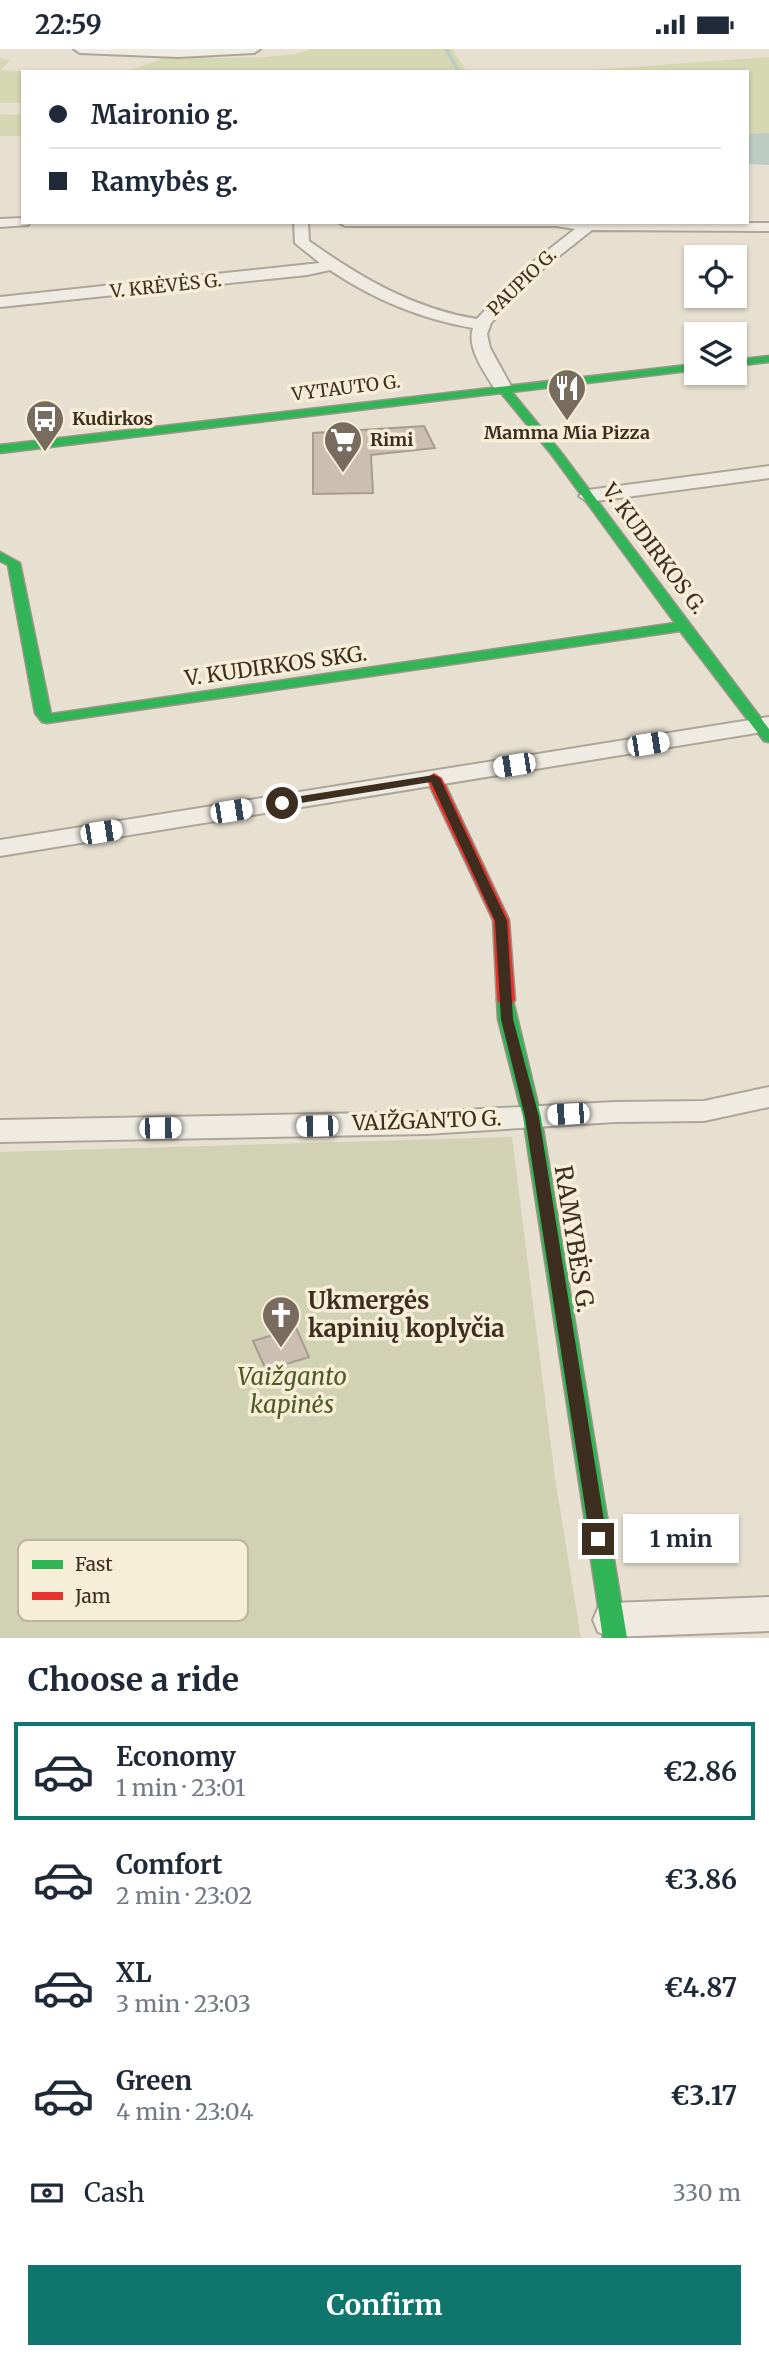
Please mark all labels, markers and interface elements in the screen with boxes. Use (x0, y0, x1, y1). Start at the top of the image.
text: 22:59 (35, 8, 102, 41)
text: Maironio g. (91, 98, 239, 131)
text: Ramybės g. (91, 165, 238, 198)
street label: PAUPIO G. (482, 243, 561, 320)
map controls (684, 245, 747, 385)
button: locate (684, 245, 747, 308)
street label: V. KRĖVĖS G. (108, 268, 223, 303)
button: layers (684, 322, 747, 385)
restaurant icon: Mamma Mia Pizza (546, 367, 588, 422)
street label: VYTAUTO G. (289, 369, 402, 406)
bus stop icon: Kudirkos (24, 398, 66, 453)
place label: Kudirkos (72, 407, 153, 430)
supermarket icon: Rimi (322, 419, 364, 474)
place label: Mamma Mia Pizza (484, 421, 650, 444)
place label: Rimi (370, 428, 413, 451)
street label: V. KUDIRKOS G. (596, 477, 712, 619)
street label: V. KUDIRKOS SKG. (182, 639, 369, 692)
car (626, 730, 671, 758)
car (492, 751, 537, 779)
route start (266, 787, 298, 819)
car (209, 797, 254, 825)
car (79, 818, 124, 846)
car (547, 1102, 590, 1126)
street label: VAIŽGANTO G. (351, 1104, 502, 1137)
car (296, 1115, 339, 1137)
car (139, 1117, 182, 1139)
street label: RAMYBĖS G. (548, 1163, 601, 1315)
place label: Ukmergės kapinių koplyčia (308, 1285, 505, 1344)
church icon: Ukmergės kapinių koplyčia (260, 1294, 302, 1349)
park label: Vaižganto kapinės (237, 1361, 347, 1420)
callout: 1 min (622, 1515, 738, 1563)
route end (582, 1523, 614, 1555)
text: 1 min (650, 1524, 712, 1553)
legend (18, 1540, 248, 1621)
text: Fast (75, 1552, 113, 1576)
text: Jam (74, 1584, 111, 1608)
text: Choose a ride (28, 1660, 239, 1700)
icon: car (32, 1740, 95, 1803)
text: Economy (116, 1740, 236, 1773)
text: €2.86 (663, 1755, 737, 1788)
text: 1 min · 23:01 (116, 1773, 245, 1802)
icon: car (32, 1848, 95, 1911)
text: Comfort (116, 1848, 222, 1881)
text: €3.86 (664, 1863, 737, 1896)
text: 2 min · 23:02 (116, 1881, 252, 1910)
icon: car (32, 1956, 95, 2019)
text: XL (116, 1956, 152, 1989)
text: €4.87 (664, 1971, 737, 2004)
text: 3 min · 23:03 (116, 1989, 251, 2018)
icon: car (32, 2064, 95, 2127)
text: Green (116, 2064, 192, 2097)
text: €3.17 (670, 2079, 737, 2112)
text: 4 min · 23:04 (116, 2097, 254, 2126)
icon: cash (28, 2174, 66, 2212)
text: Cash (84, 2176, 145, 2209)
text: 330 m (673, 2178, 741, 2207)
button: Confirm (28, 2265, 741, 2345)

